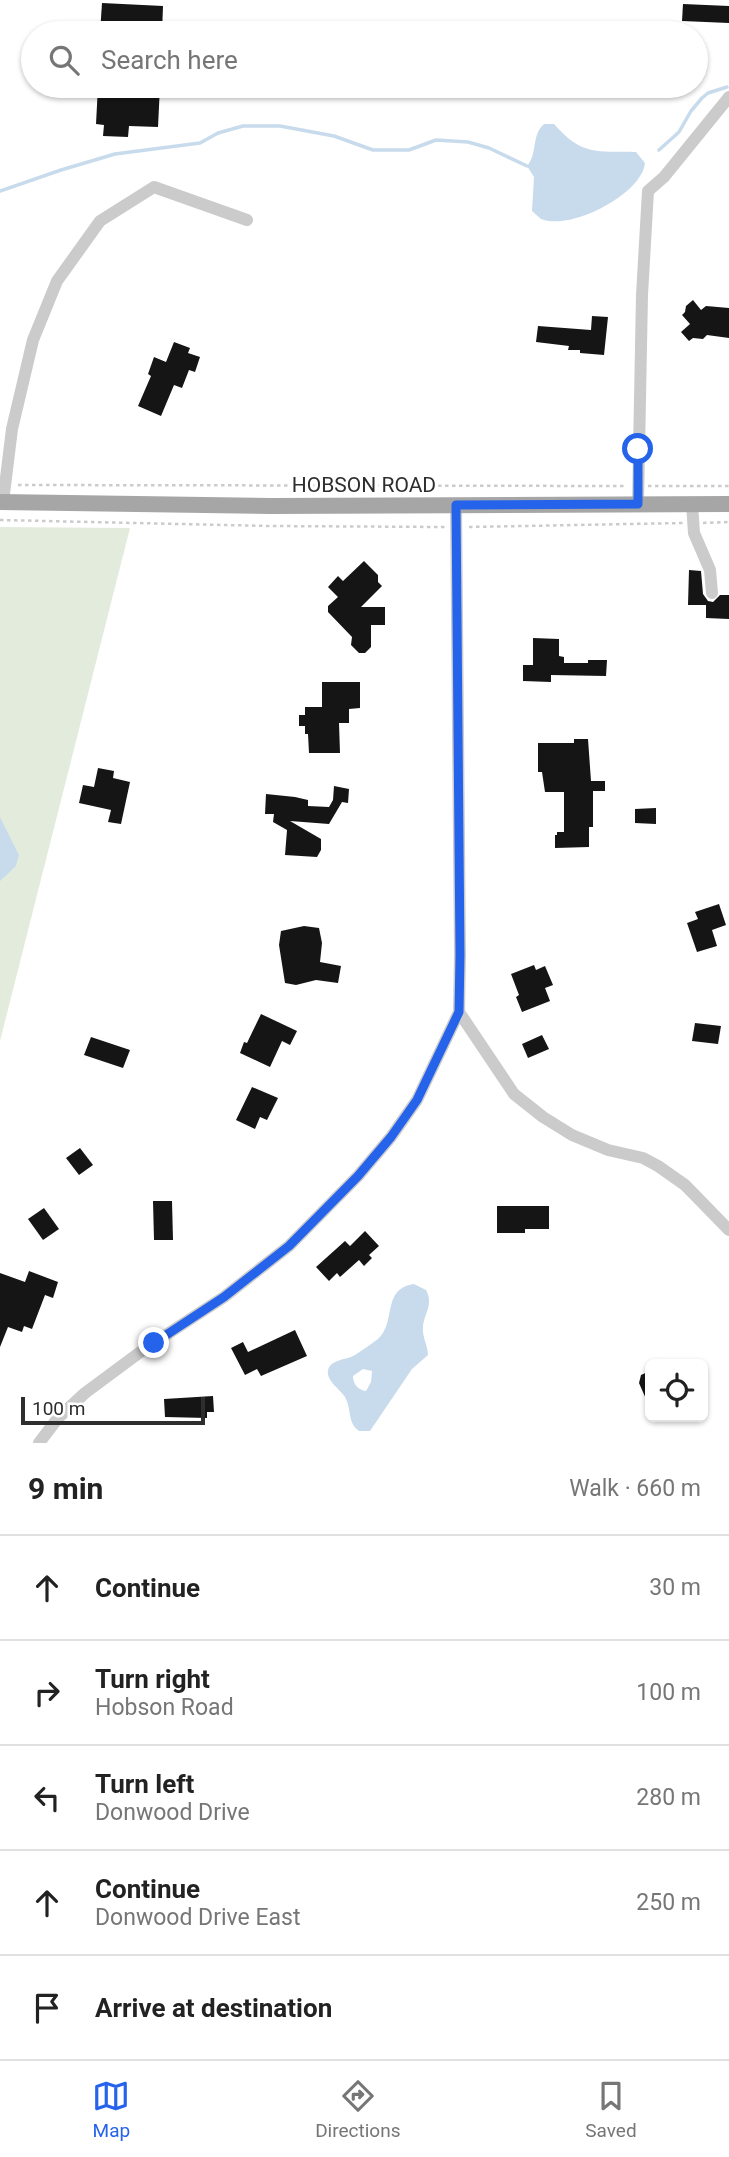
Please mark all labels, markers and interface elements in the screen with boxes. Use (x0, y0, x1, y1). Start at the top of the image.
search box (21, 21, 708, 98)
icon: search (45, 41, 83, 79)
text: Search here (101, 45, 238, 75)
route start (622, 433, 653, 464)
street label: HOBSON ROAD (292, 473, 436, 497)
route end (138, 1327, 169, 1358)
map controls (645, 1359, 708, 1422)
button: locate (645, 1359, 708, 1422)
scale bar (21, 1394, 205, 1426)
text: 100 m (32, 1397, 85, 1420)
text: 9 min (28, 1471, 103, 1506)
text: Walk · 660 m (569, 1475, 701, 1502)
icon: ahead (28, 1569, 66, 1607)
text: Continue (95, 1573, 200, 1603)
text: 30 m (649, 1574, 701, 1601)
text: Turn right (95, 1664, 210, 1694)
icon: right (28, 1674, 66, 1712)
text: 100 m (636, 1679, 701, 1706)
text: Hobson Road (95, 1694, 234, 1721)
text: Turn left (95, 1769, 194, 1799)
icon: left (28, 1779, 66, 1817)
text: 280 m (636, 1784, 701, 1811)
text: Donwood Drive (95, 1799, 250, 1826)
text: Continue (95, 1874, 200, 1904)
icon: ahead (28, 1884, 66, 1922)
text: 250 m (636, 1889, 701, 1916)
text: Donwood Drive East (95, 1904, 300, 1931)
icon: arrive (28, 1989, 66, 2027)
text: Arrive at destination (95, 1993, 332, 2023)
tab: Map (92, 2077, 130, 2142)
tab: Directions (315, 2077, 400, 2142)
tab: Saved (585, 2077, 637, 2142)

